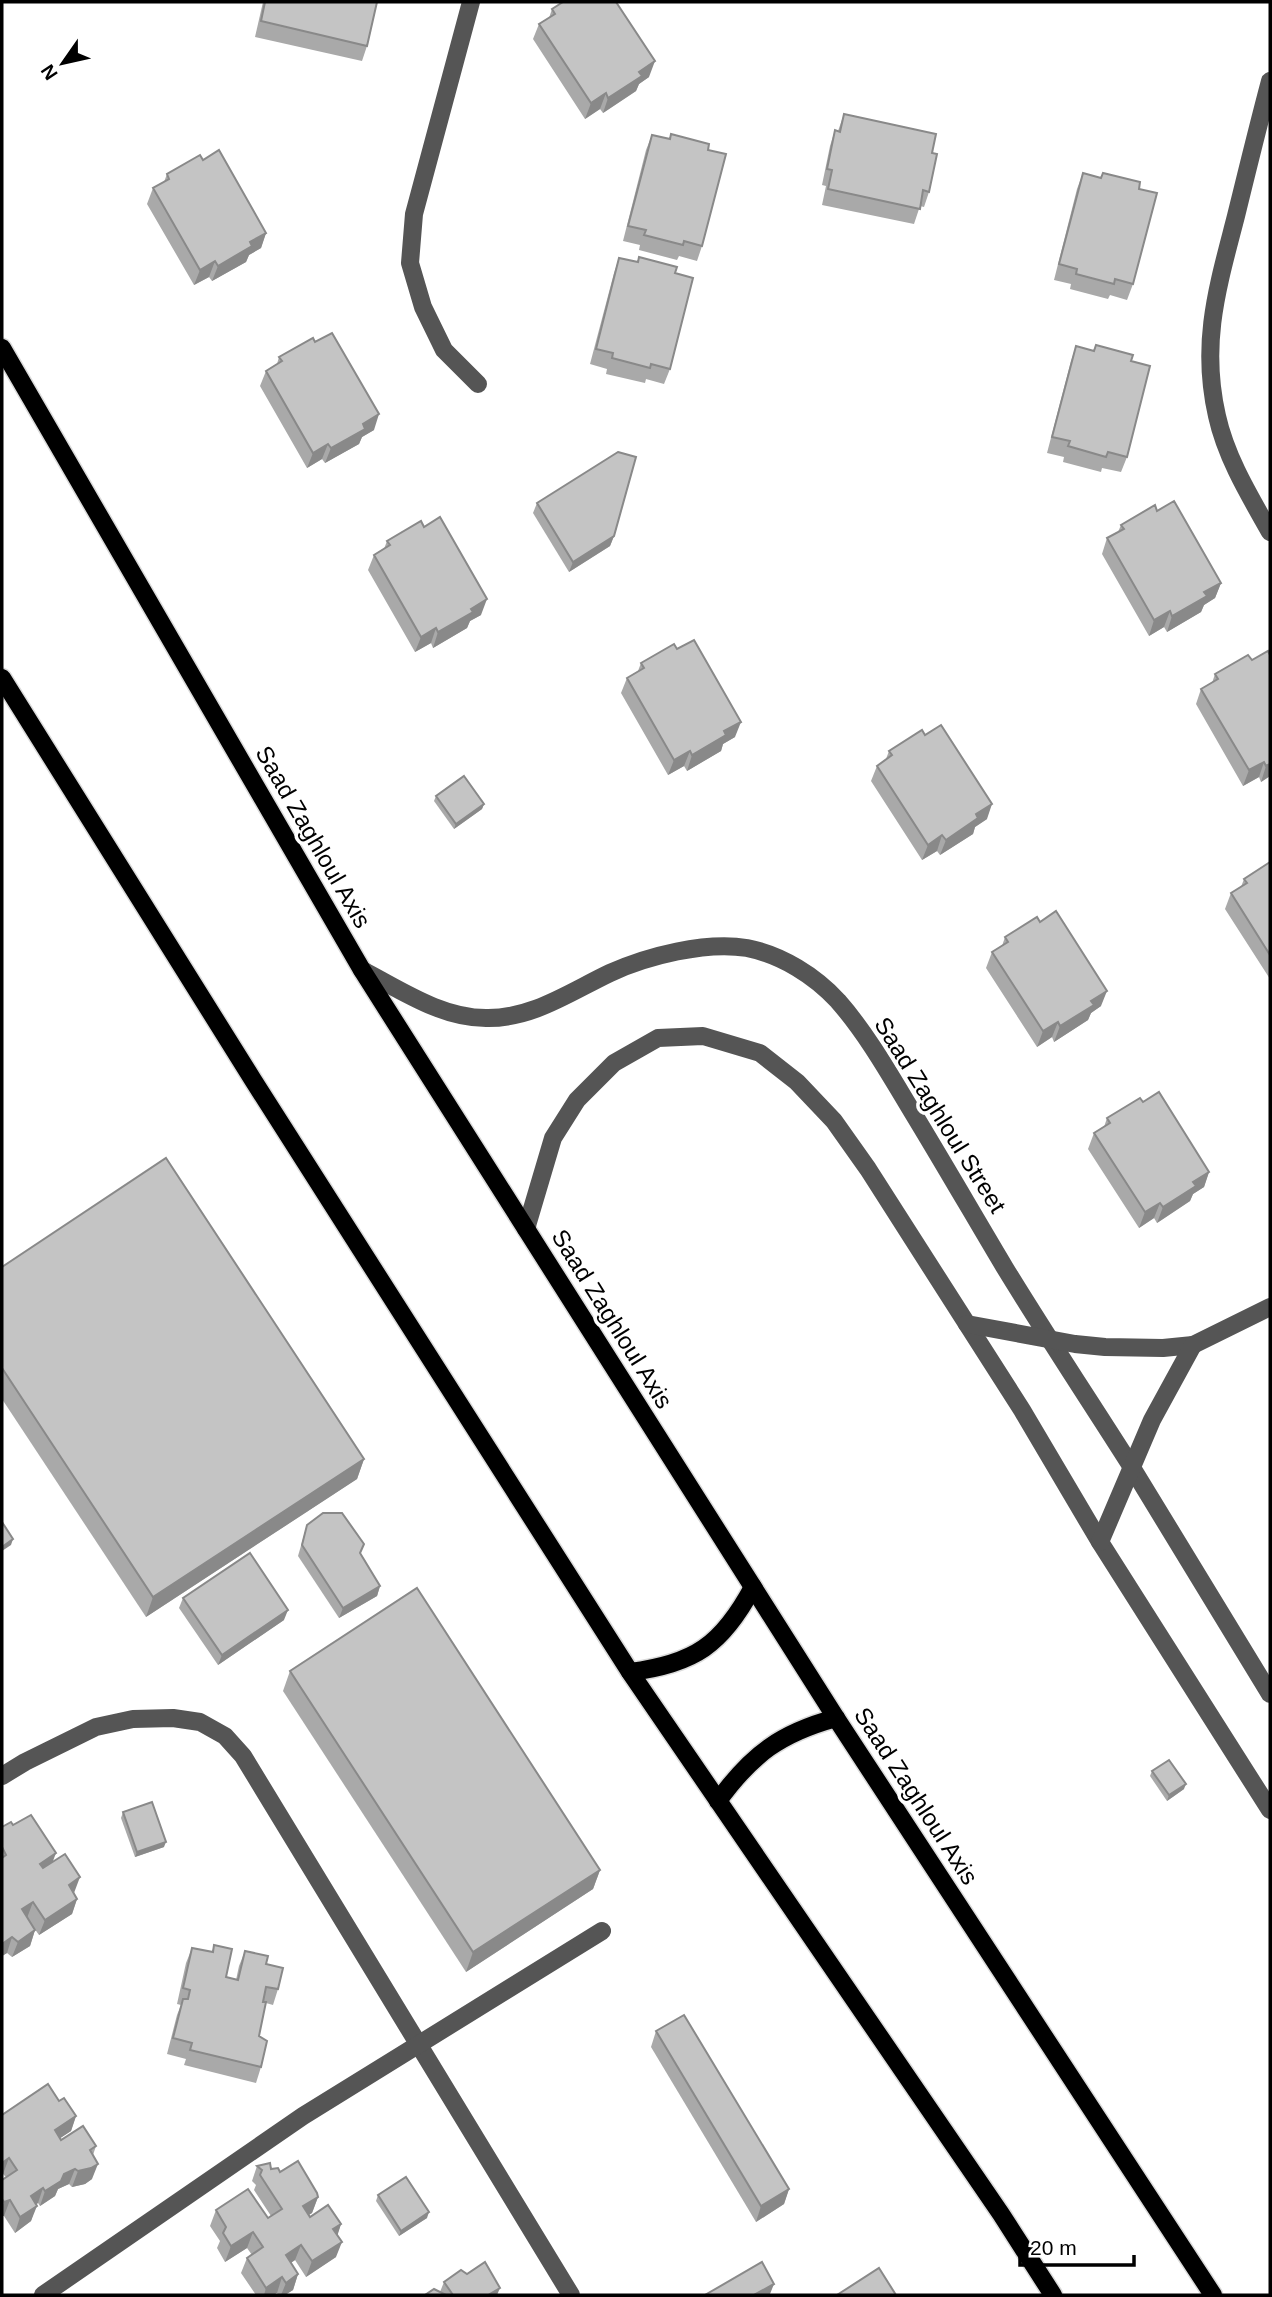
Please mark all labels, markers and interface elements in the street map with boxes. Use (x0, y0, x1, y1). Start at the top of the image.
north arrow (28, 28, 98, 98)
text: N (37, 61, 62, 84)
street label: Saad Zaghloul Axis (250, 741, 376, 932)
street label: Saad Zaghloul Street (869, 1012, 1012, 1218)
street label: Saad Zaghloul Axis (547, 1224, 678, 1413)
street label: Saad Zaghloul Axis (849, 1702, 984, 1889)
scale bar (1020, 2224, 1134, 2268)
text: 20 m (1030, 2236, 1077, 2259)

